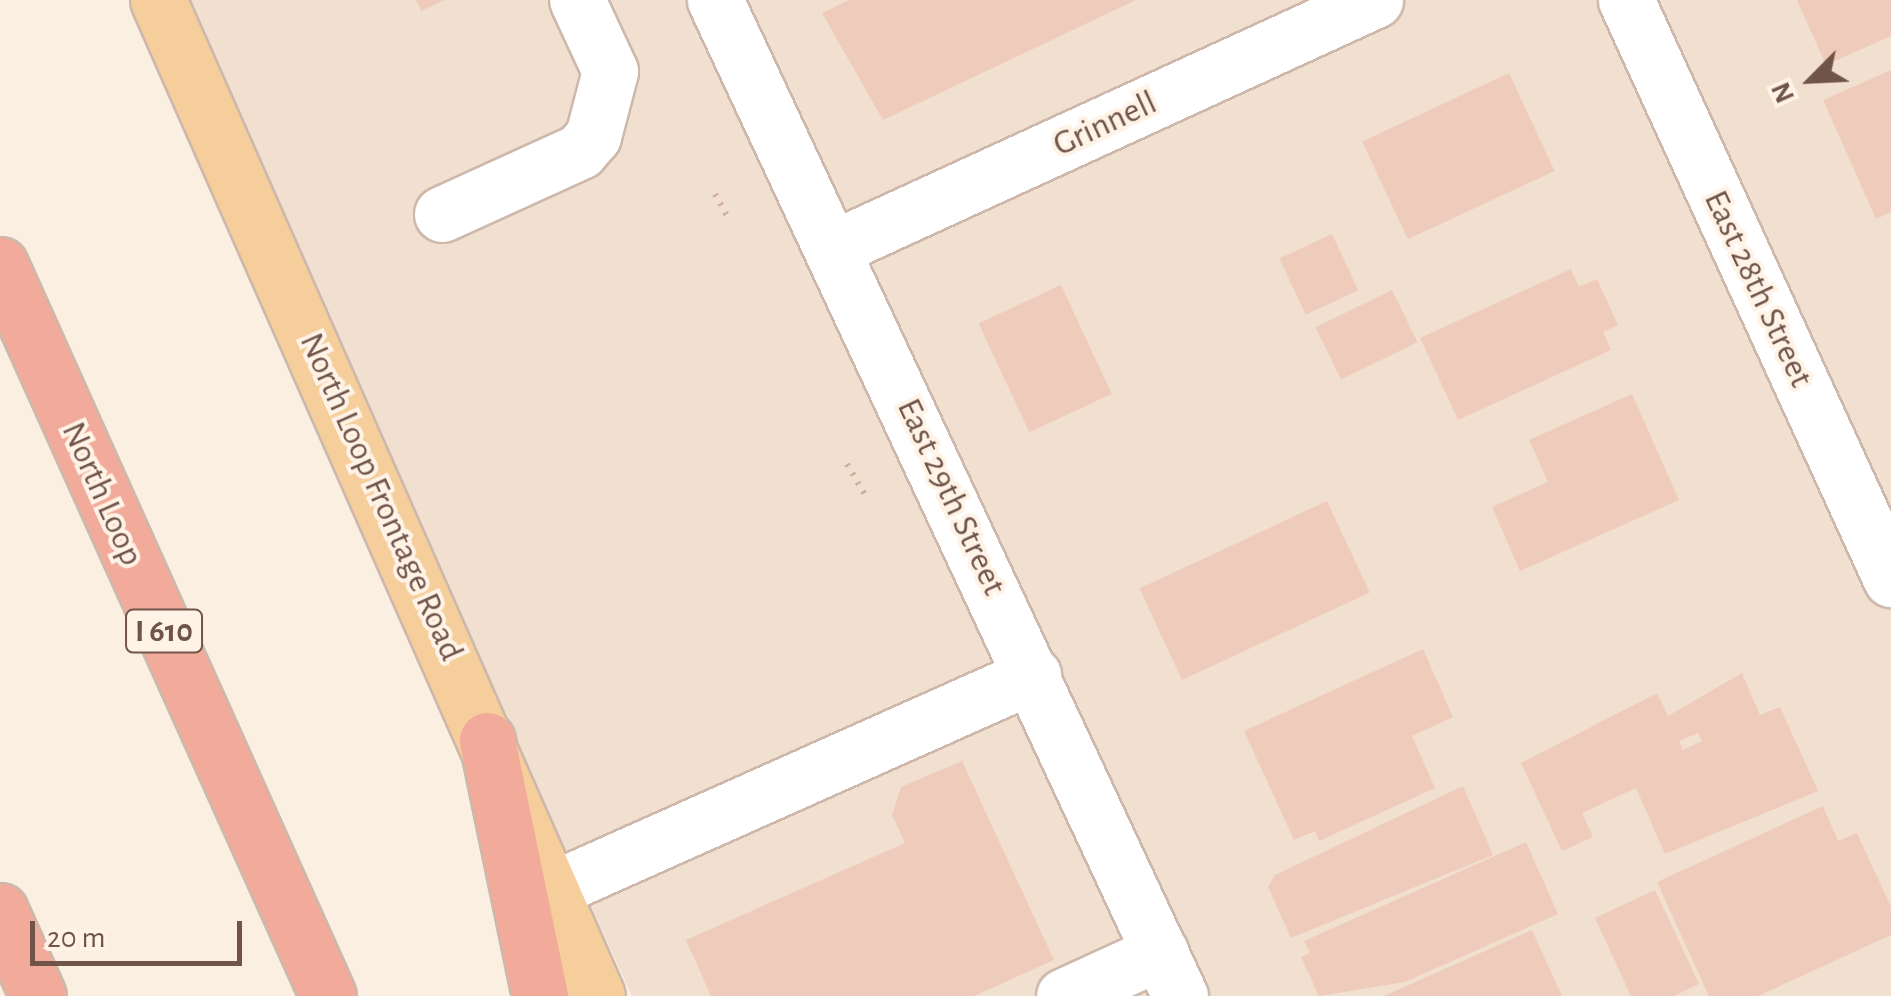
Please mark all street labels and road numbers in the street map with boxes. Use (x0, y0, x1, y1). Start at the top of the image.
street label: Grinnell (1047, 82, 1163, 166)
street label: East 28th Street (1694, 184, 1822, 394)
street label: North Loop Frontage Road (290, 327, 472, 667)
street label: East 29th Street (887, 392, 1015, 602)
street label: North Loop (52, 416, 152, 572)
road number: I 610 (124, 604, 204, 658)

